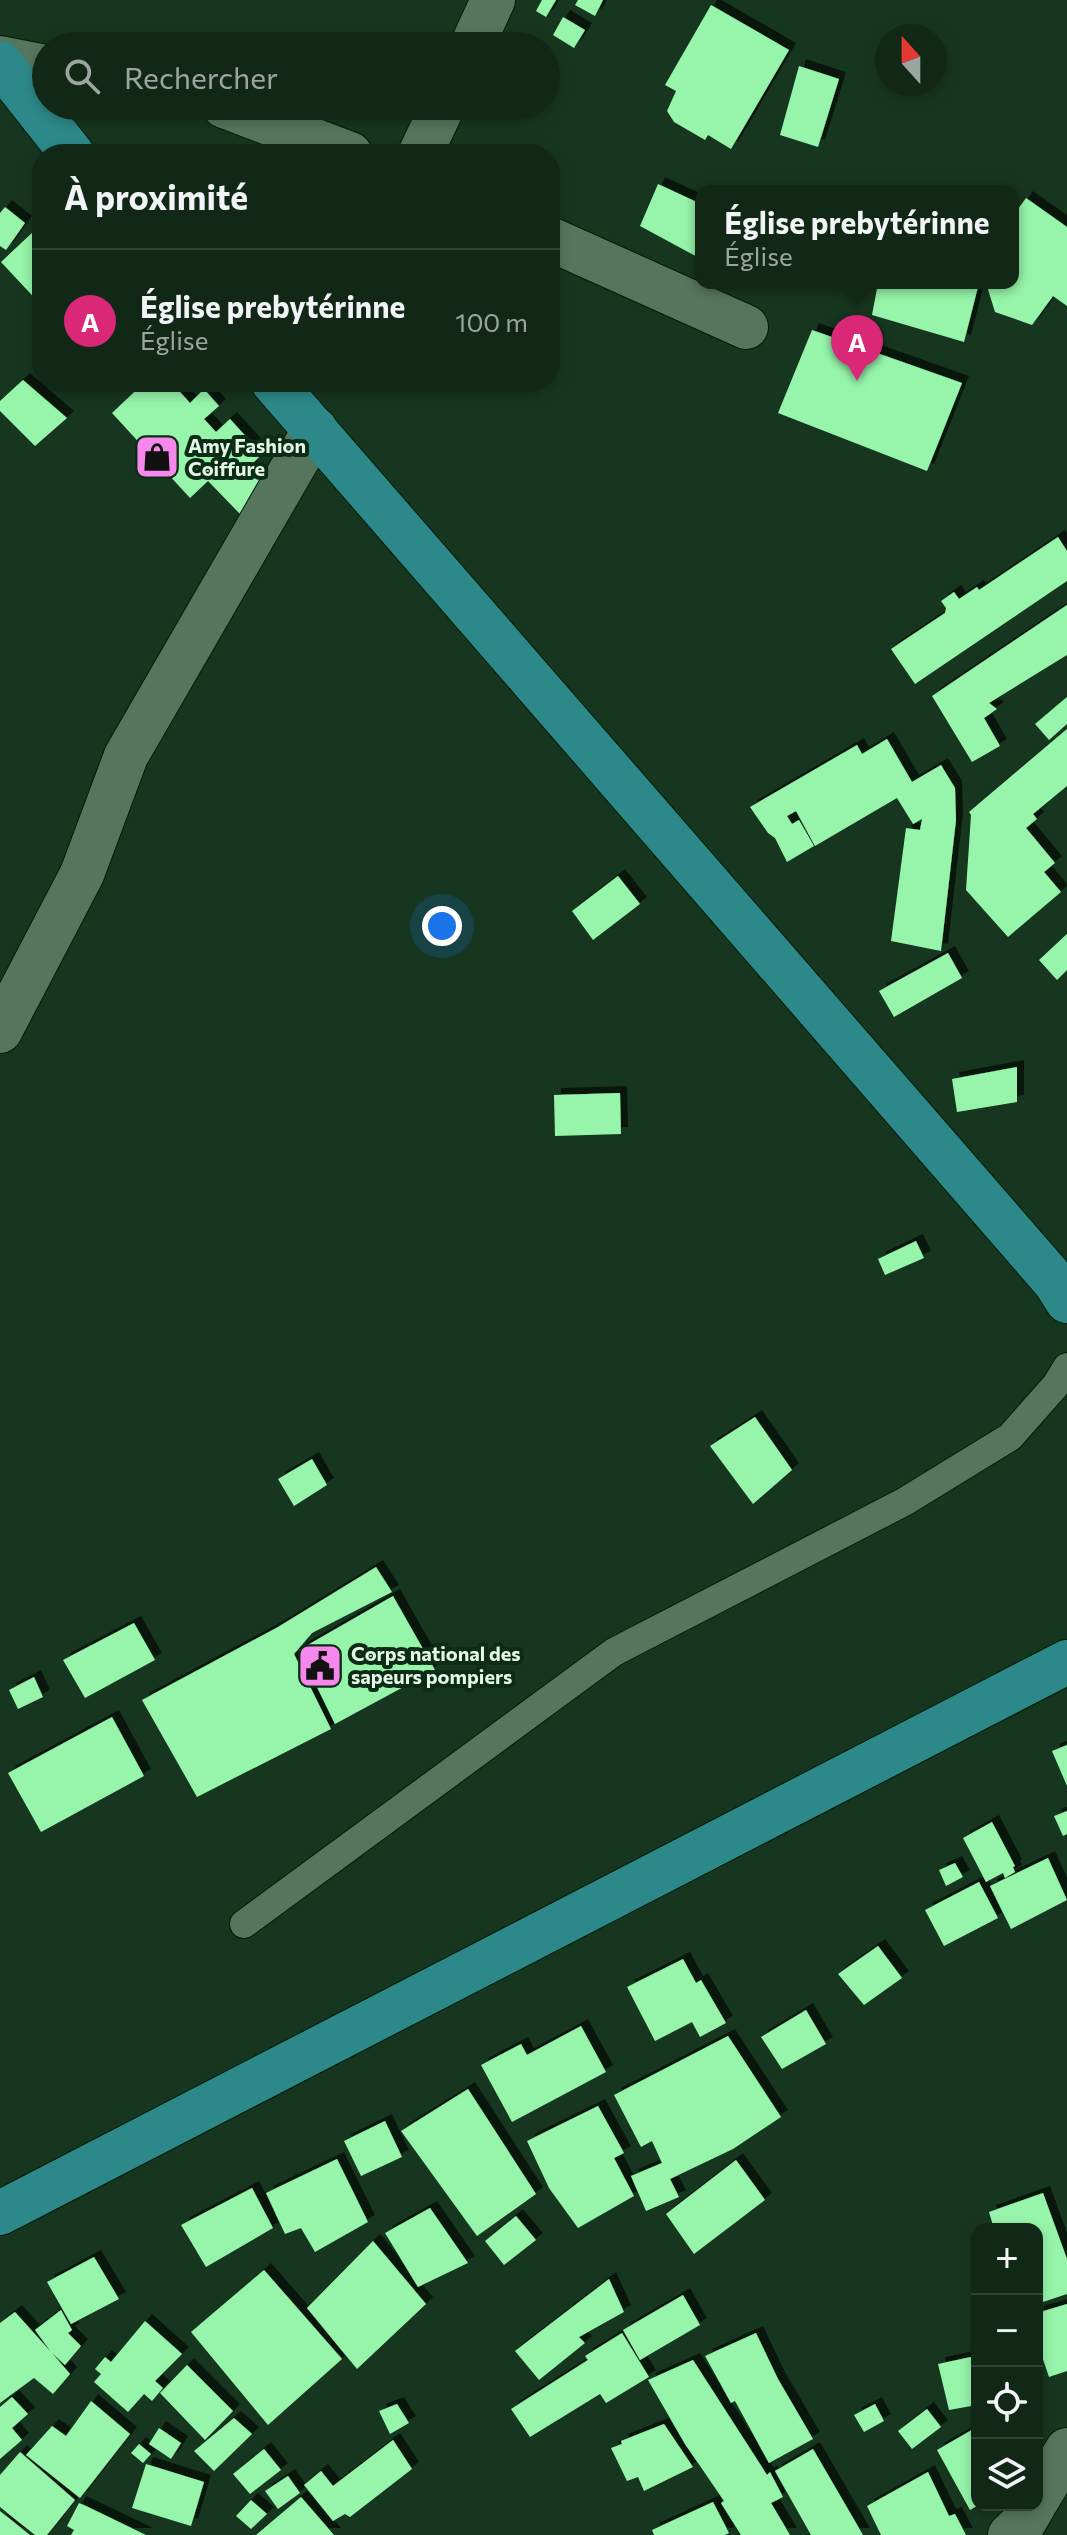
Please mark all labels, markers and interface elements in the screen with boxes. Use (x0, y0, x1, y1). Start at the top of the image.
north arrow (875, 24, 947, 96)
search box (32, 32, 560, 120)
icon: search (60, 54, 104, 98)
text: Rechercher (124, 58, 278, 95)
text: À proximité (64, 175, 248, 217)
popup (695, 185, 1019, 289)
text: Église prebytérinne (724, 203, 990, 240)
text: Église (724, 240, 793, 271)
text: Église prebytérinne (140, 287, 405, 324)
text: A (81, 306, 99, 337)
text: 100 m (455, 306, 528, 337)
pin: A (831, 315, 883, 381)
text: Église (140, 324, 208, 355)
shop icon: Amy Fashion Coiffure (133, 433, 181, 481)
place label: Amy Fashion Coiffure (188, 433, 306, 480)
your location (422, 906, 462, 946)
place label: Corps national des sapeurs pompiers (351, 1641, 521, 1688)
public building icon: Corps national des sapeurs pompiers (296, 1642, 344, 1690)
map controls (971, 2223, 1043, 2511)
button: + (971, 2223, 1043, 2295)
button: − (971, 2295, 1043, 2367)
button: locate (971, 2367, 1043, 2439)
button: layers (971, 2439, 1043, 2511)

